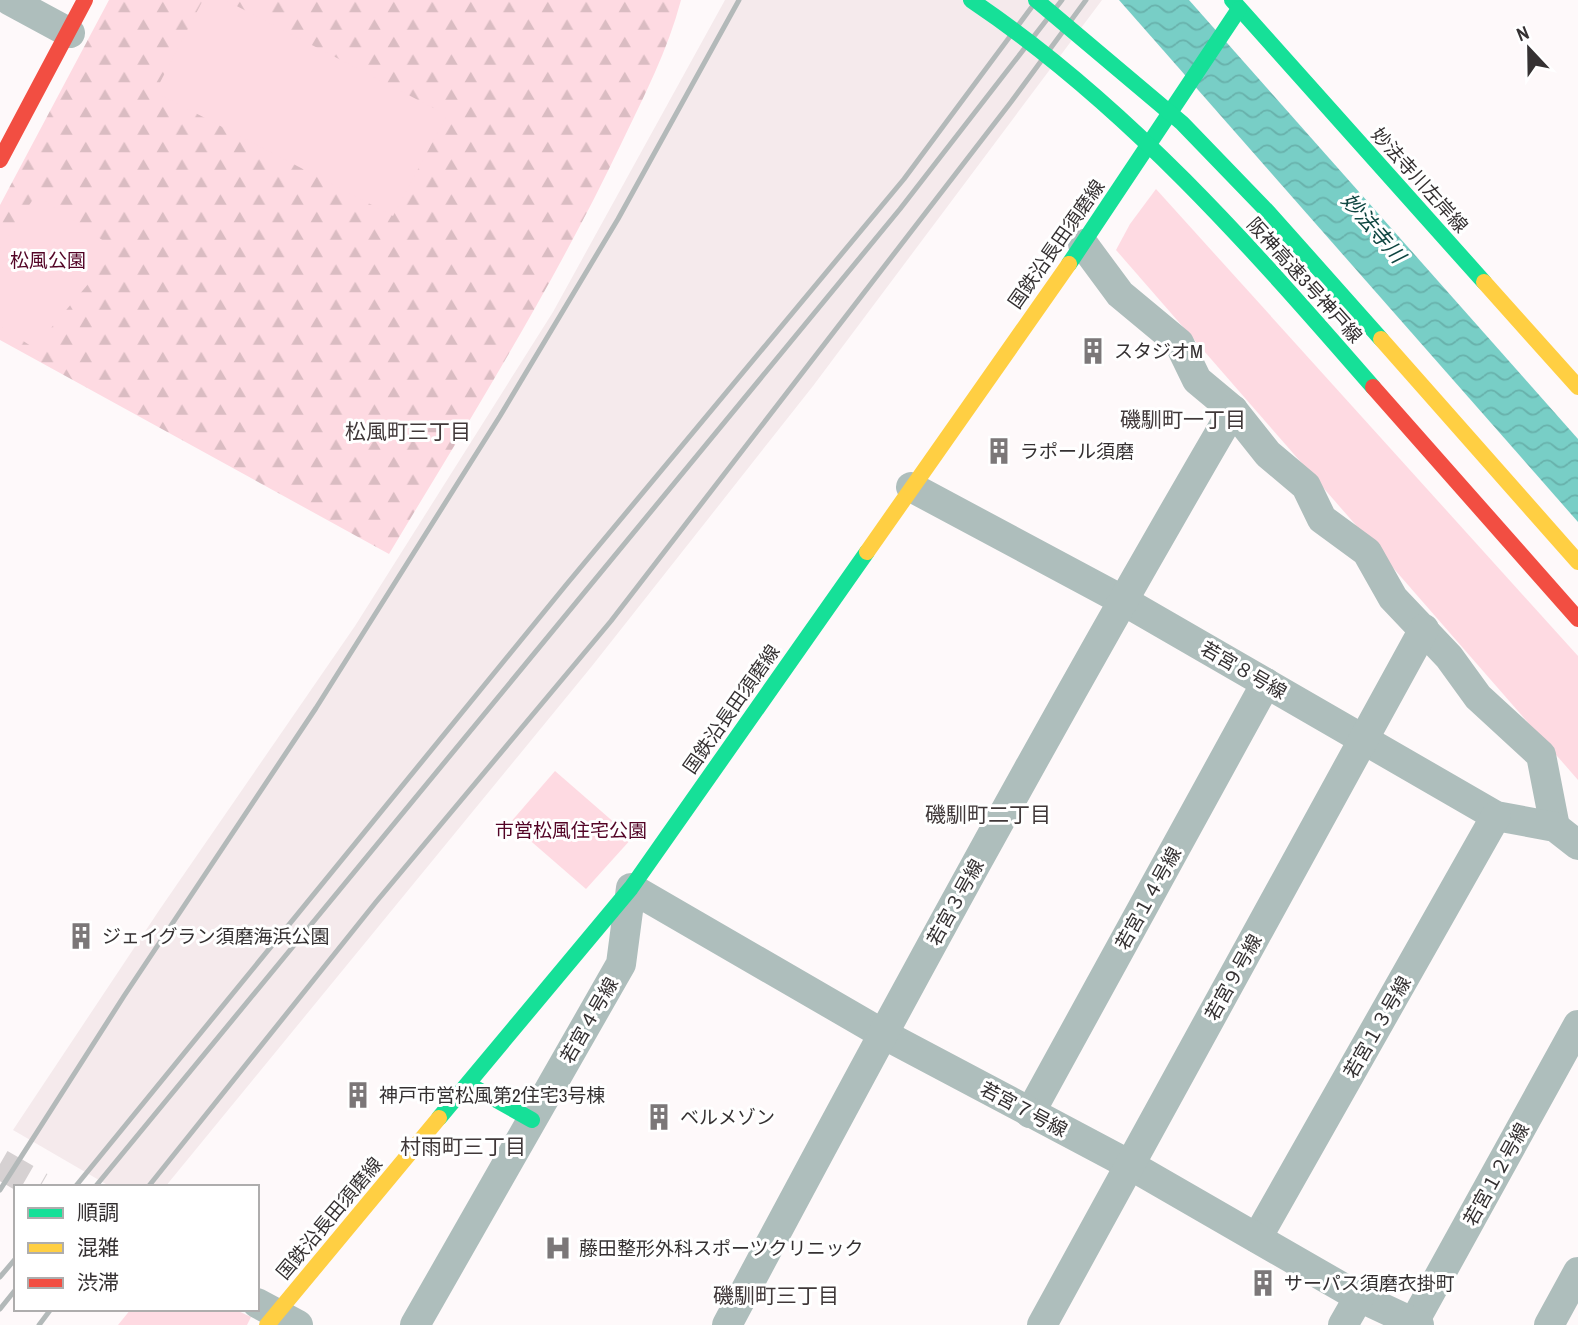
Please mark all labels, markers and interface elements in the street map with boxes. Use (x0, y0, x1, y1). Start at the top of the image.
north arrow (1494, 14, 1564, 84)
text: N (1513, 19, 1533, 47)
street label: 妙法寺川左岸線 (1367, 123, 1473, 237)
street label: 国鉄沿長田須磨線 (1002, 174, 1110, 314)
water label: 妙法寺川 (1336, 188, 1410, 268)
street label: 阪神高速3号神戸線 (1242, 212, 1368, 348)
park label: 松風公園 (10, 247, 86, 273)
building icon: スタジオM (1078, 336, 1108, 366)
place label: スタジオM (1114, 338, 1203, 364)
district label: 磯馴町一丁目 (1120, 405, 1246, 434)
district label: 松風町三丁目 (345, 417, 471, 446)
building icon: ラポール須磨 (984, 436, 1014, 466)
place label: ラポール須磨 (1020, 438, 1134, 464)
street label: 若宮８号線 (1196, 635, 1292, 705)
street label: 国鉄沿長田須磨線 (677, 639, 785, 779)
district label: 磯馴町二丁目 (925, 800, 1051, 829)
park label: 市営松風住宅公園 (495, 817, 647, 843)
street label: 若宮１４号線 (1109, 842, 1187, 954)
street label: 若宮３号線 (921, 854, 989, 950)
building icon: ジェイグラン須磨海浜公園 (66, 921, 96, 951)
place label: ジェイグラン須磨海浜公園 (102, 923, 330, 949)
street label: 若宮９号線 (1199, 929, 1267, 1025)
street label: 若宮１３号線 (1337, 971, 1417, 1083)
street label: 若宮４号線 (554, 972, 624, 1068)
street label: 若宮７号線 (976, 1075, 1072, 1143)
building icon: 神戸市営松風第2住宅3号棟 (343, 1080, 373, 1110)
place label: 神戸市営松風第2住宅3号棟 (379, 1082, 605, 1108)
building icon: ベルメゾン (644, 1102, 674, 1132)
place label: ベルメゾン (680, 1104, 775, 1130)
street label: 若宮１２号線 (1457, 1118, 1535, 1230)
district label: 村雨町三丁目 (400, 1132, 526, 1161)
street label: 国鉄沿長田須磨線 (270, 1151, 388, 1285)
legend (14, 1185, 259, 1311)
text: 順調 (77, 1198, 119, 1227)
text: 混雑 (77, 1233, 119, 1262)
hospital icon: 藤田整形外科スポーツクリニック (543, 1233, 573, 1263)
place label: 藤田整形外科スポーツクリニック (579, 1235, 864, 1261)
text: 渋滞 (77, 1268, 119, 1297)
building icon: サーパス須磨衣掛町 (1248, 1268, 1278, 1298)
place label: サーパス須磨衣掛町 (1284, 1270, 1455, 1296)
district label: 磯馴町三丁目 (713, 1281, 839, 1310)

